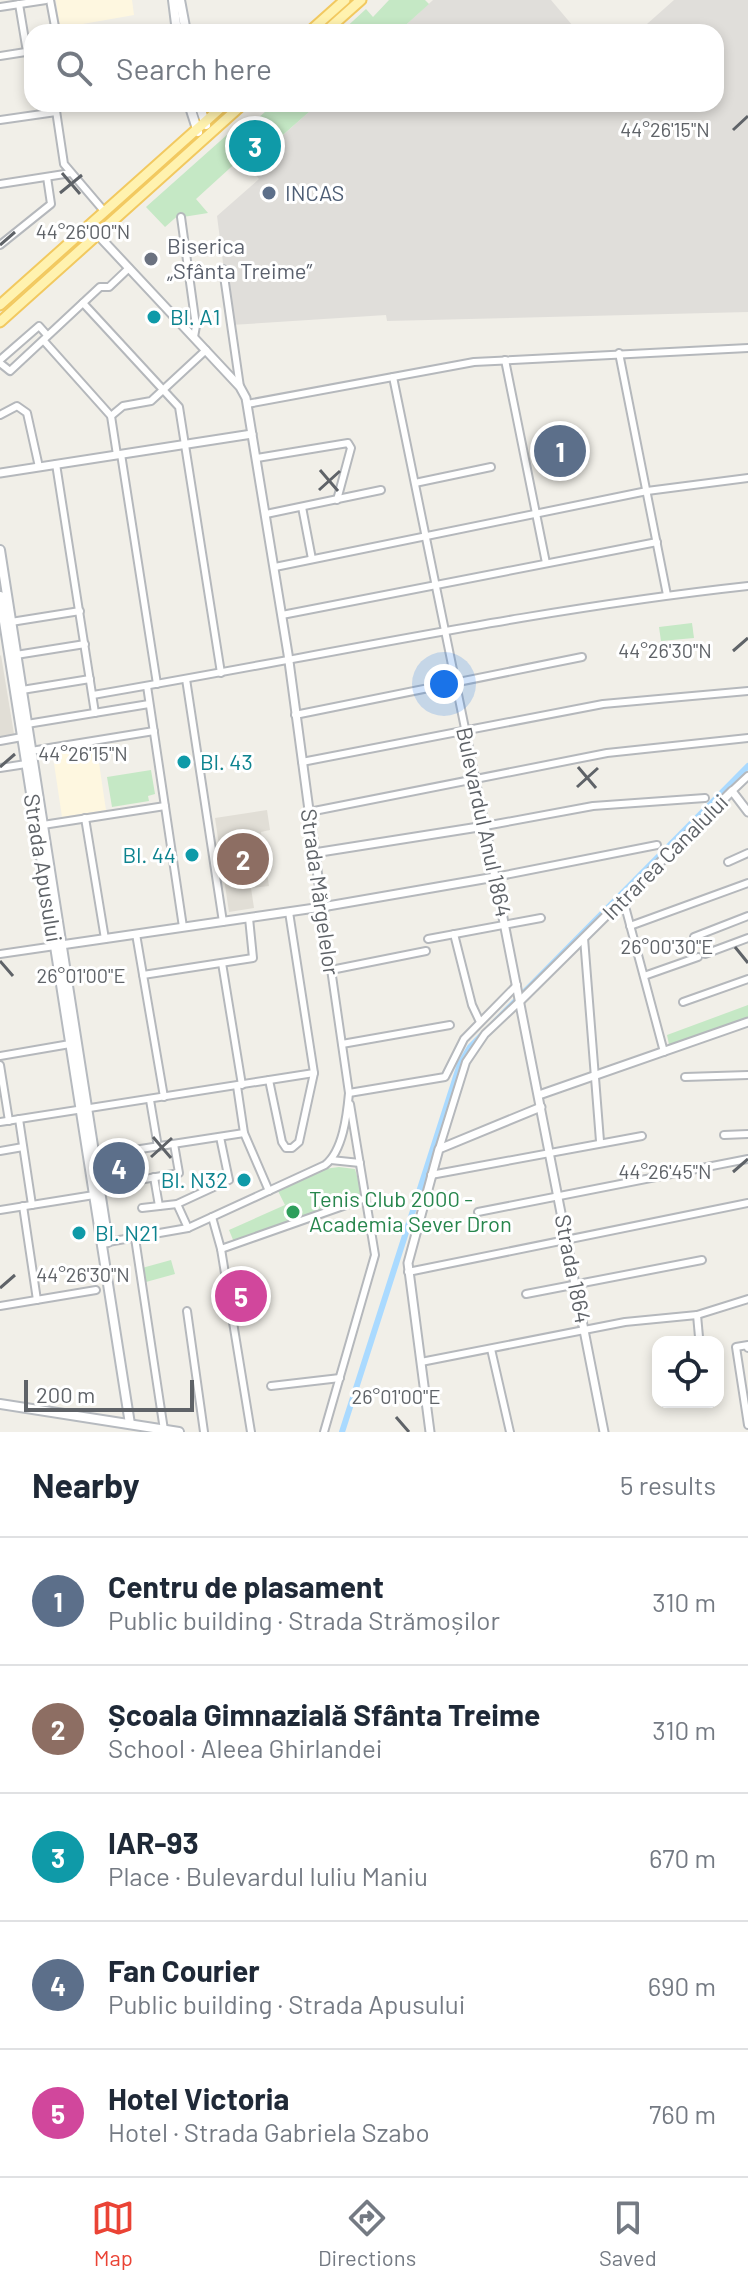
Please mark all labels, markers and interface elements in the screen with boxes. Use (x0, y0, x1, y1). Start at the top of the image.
search box (24, 24, 724, 112)
icon: search (52, 46, 96, 90)
text: Search here (116, 50, 272, 86)
pin: 3 (229, 116, 281, 176)
text: 44°26'15"N (620, 117, 710, 141)
place label: INCAS (285, 179, 344, 205)
marker: INCAS (260, 184, 278, 202)
text: 44°26'00"N (36, 219, 130, 243)
place label: Biserica „Sfânta Treime” (167, 232, 312, 283)
marker: Biserica „Sfânta Treime” (142, 250, 160, 268)
place label: Bl. A1 (170, 303, 220, 329)
marker: Bl. A1 (145, 308, 163, 326)
pin: 1 (534, 421, 586, 481)
text: 44°26'30"N (618, 638, 712, 662)
your location (424, 664, 464, 704)
street label: Bulevardul Anul 1864 (452, 724, 518, 919)
text: 44°26'15"N (38, 741, 128, 765)
place label: Bl. 43 (200, 748, 253, 774)
marker: Bl. 43 (175, 753, 193, 771)
street label: Intrarea Canalului (596, 788, 732, 924)
street label: Strada Apusului (19, 792, 69, 944)
street label: Strada Mărgelelor (296, 807, 346, 977)
pin: 2 (217, 829, 269, 889)
place label: Bl. 44 (122, 841, 176, 867)
marker: Bl. 44 (183, 846, 201, 864)
text: 26°00'30"E (621, 934, 713, 958)
text: 26°01'00"E (37, 963, 125, 987)
pin: 4 (93, 1138, 145, 1198)
text: 44°26'45"N (618, 1159, 712, 1183)
place label: Bl. N32 (161, 1166, 228, 1192)
marker: Bl. N32 (235, 1171, 253, 1189)
place label: Tenis Club 2000 - Academia Sever Dron (309, 1185, 512, 1236)
marker: Tenis Club 2000 - Academia Sever Dron (284, 1203, 302, 1221)
street label: Strada 1864 (551, 1212, 597, 1325)
place label: Bl. N21 (95, 1219, 158, 1245)
marker: Bl. N21 (70, 1224, 88, 1242)
text: 44°26'30"N (36, 1262, 130, 1286)
pin: 5 (215, 1266, 267, 1326)
map controls (652, 1336, 724, 1408)
button: locate (652, 1336, 724, 1408)
scale bar (24, 1376, 194, 1412)
text: 200 m (36, 1381, 95, 1407)
text: 26°01'00"E (352, 1384, 440, 1408)
text: Nearby (32, 1464, 140, 1505)
text: 5 results (620, 1469, 716, 1500)
text: Centru de plasament (108, 1568, 384, 1604)
text: 1 (53, 1586, 63, 1617)
text: 310 m (652, 1586, 716, 1617)
text: Public building · Strada Strămoșilor (108, 1604, 500, 1635)
text: Școala Gimnazială Sfânta Treime (108, 1696, 540, 1732)
text: 2 (51, 1714, 65, 1745)
text: 310 m (652, 1714, 716, 1745)
text: School · Aleea Ghirlandei (108, 1732, 382, 1763)
text: IAR-93 (108, 1824, 199, 1860)
text: 3 (51, 1842, 65, 1873)
text: 670 m (649, 1842, 716, 1873)
text: Place · Bulevardul Iuliu Maniu (108, 1860, 428, 1891)
text: Fan Courier (108, 1952, 260, 1988)
text: 4 (50, 1970, 66, 2001)
text: 690 m (648, 1970, 716, 2001)
text: Public building · Strada Apusului (108, 1988, 465, 2019)
text: Hotel Victoria (108, 2080, 289, 2116)
text: 5 (51, 2098, 65, 2129)
text: 760 m (649, 2098, 716, 2129)
text: Hotel · Strada Gabriela Szabo (108, 2116, 430, 2147)
tab: Map (91, 2196, 135, 2270)
tab: Directions (318, 2196, 416, 2270)
tab: Saved (599, 2196, 657, 2270)

